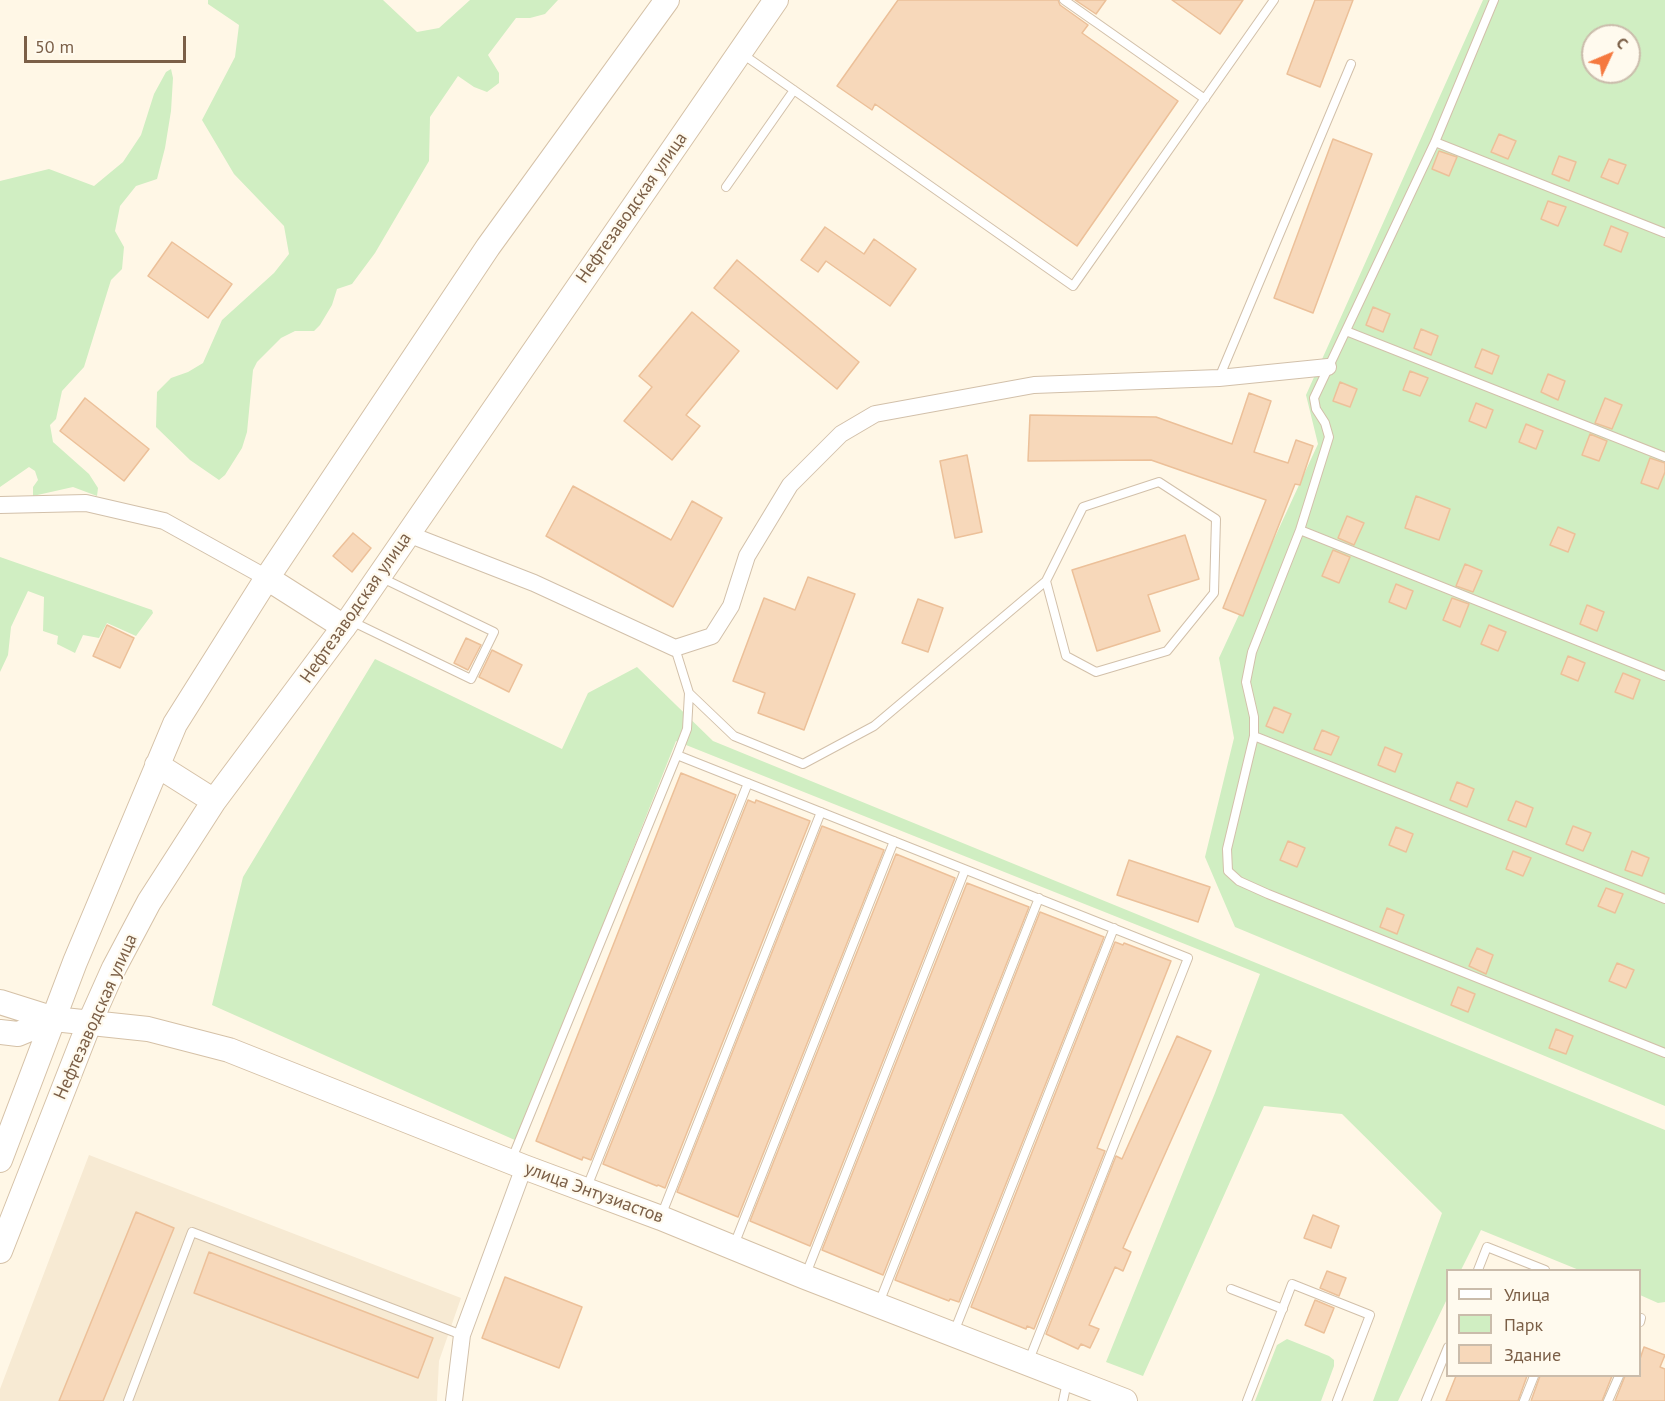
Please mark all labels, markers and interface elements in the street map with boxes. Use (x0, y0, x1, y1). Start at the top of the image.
scale bar (27, 24, 189, 62)
north arrow (1581, 24, 1641, 84)
text: С (1612, 33, 1633, 53)
text: 50 m (35, 35, 74, 58)
street label: Нефтезаводская улица (572, 129, 692, 287)
street label: Нефтезаводская улица (296, 529, 416, 687)
street label: Нефтезаводская улица (50, 931, 142, 1103)
street label: улица Энтузиастов (522, 1158, 666, 1228)
legend (1446, 1269, 1641, 1377)
text: Улица (1504, 1283, 1550, 1306)
text: Парк (1504, 1313, 1543, 1336)
text: Здание (1504, 1343, 1561, 1366)

